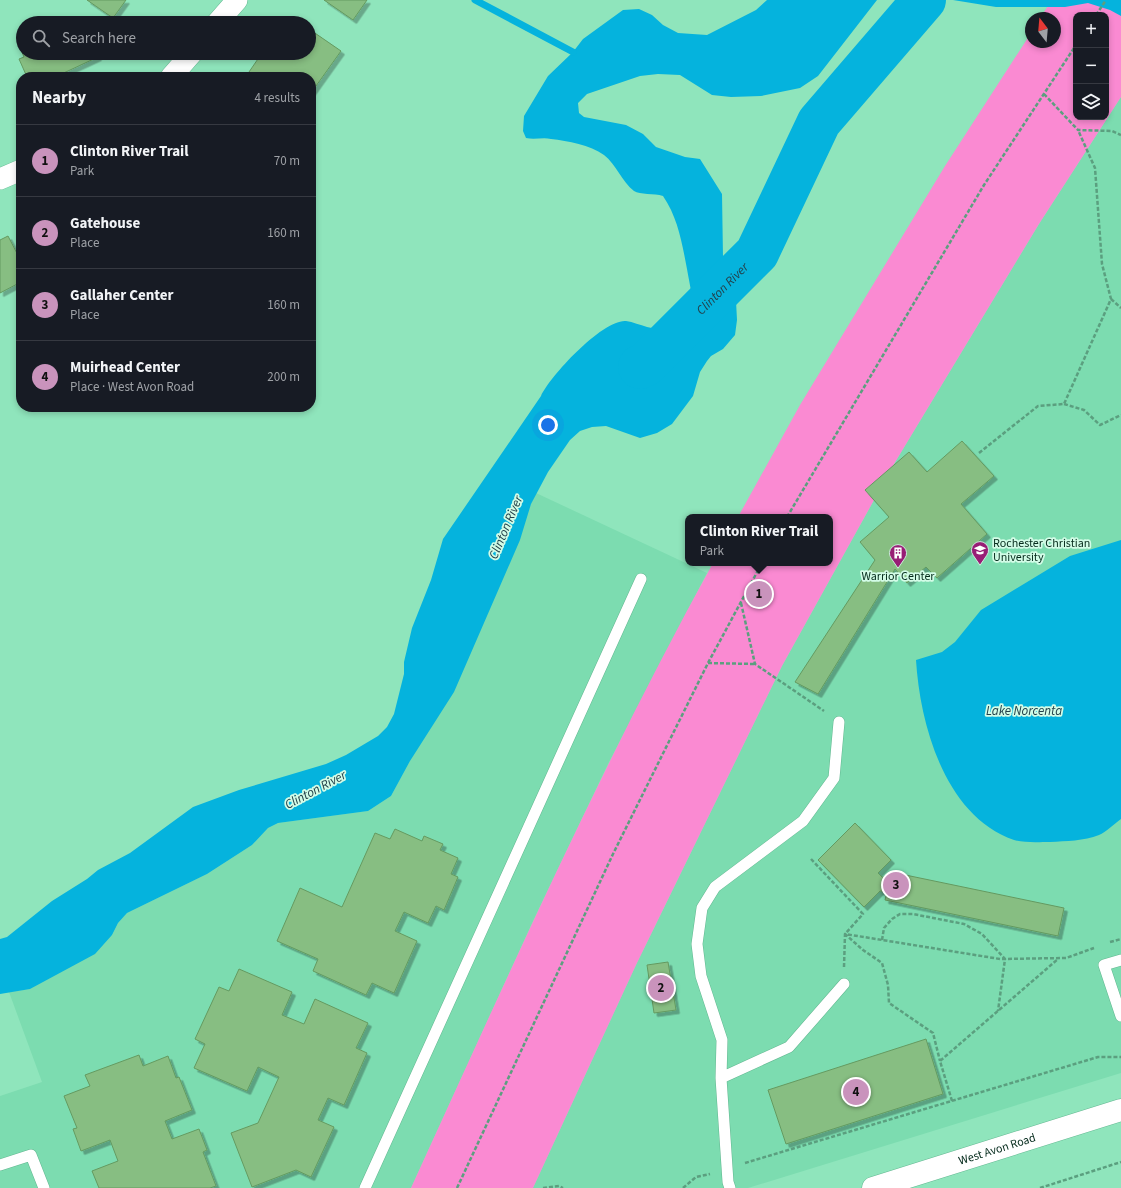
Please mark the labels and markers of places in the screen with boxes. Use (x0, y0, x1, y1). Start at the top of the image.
place label: Rochester Christian University (993, 535, 1090, 566)
school or university icon: Rochester Christian University (970, 540, 990, 565)
building icon: Warrior Center (888, 543, 908, 568)
place label: Warrior Center (861, 568, 935, 585)
pin: 1 (746, 579, 772, 609)
pin: 3 (883, 870, 909, 900)
pin: 2 (648, 973, 674, 1003)
pin: 4 (843, 1077, 869, 1107)

